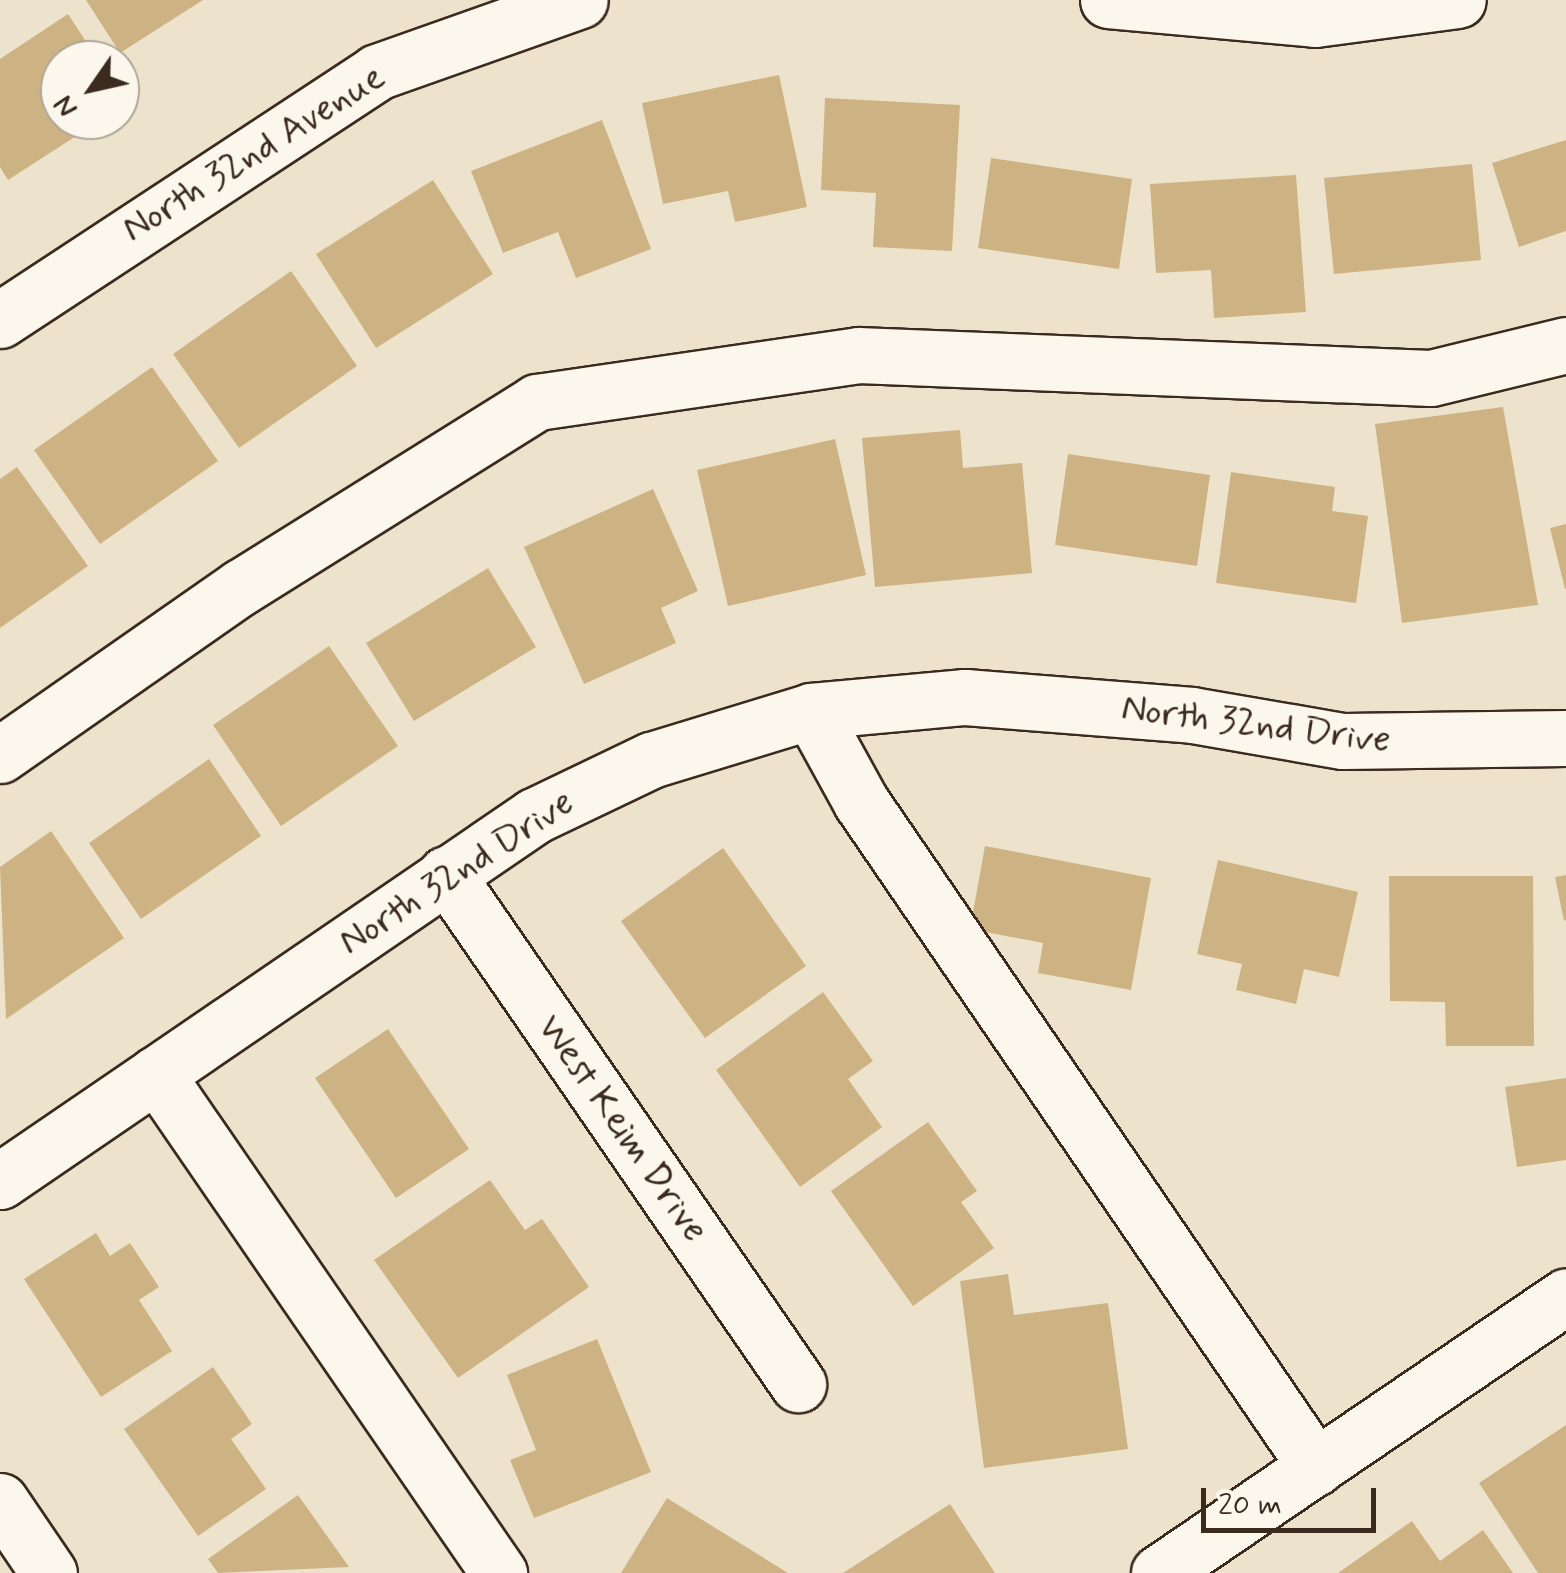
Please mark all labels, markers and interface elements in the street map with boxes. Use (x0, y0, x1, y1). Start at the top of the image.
north arrow (40, 40, 140, 140)
street label: North 32nd Avenue (113, 54, 395, 254)
text: N (46, 88, 87, 124)
street label: North 32nd Drive (1120, 686, 1392, 764)
street label: North 32nd Drive (332, 781, 582, 965)
street label: West Keim Drive (527, 1007, 717, 1251)
scale bar (1206, 1468, 1381, 1530)
text: 20 m (1218, 1486, 1282, 1525)

